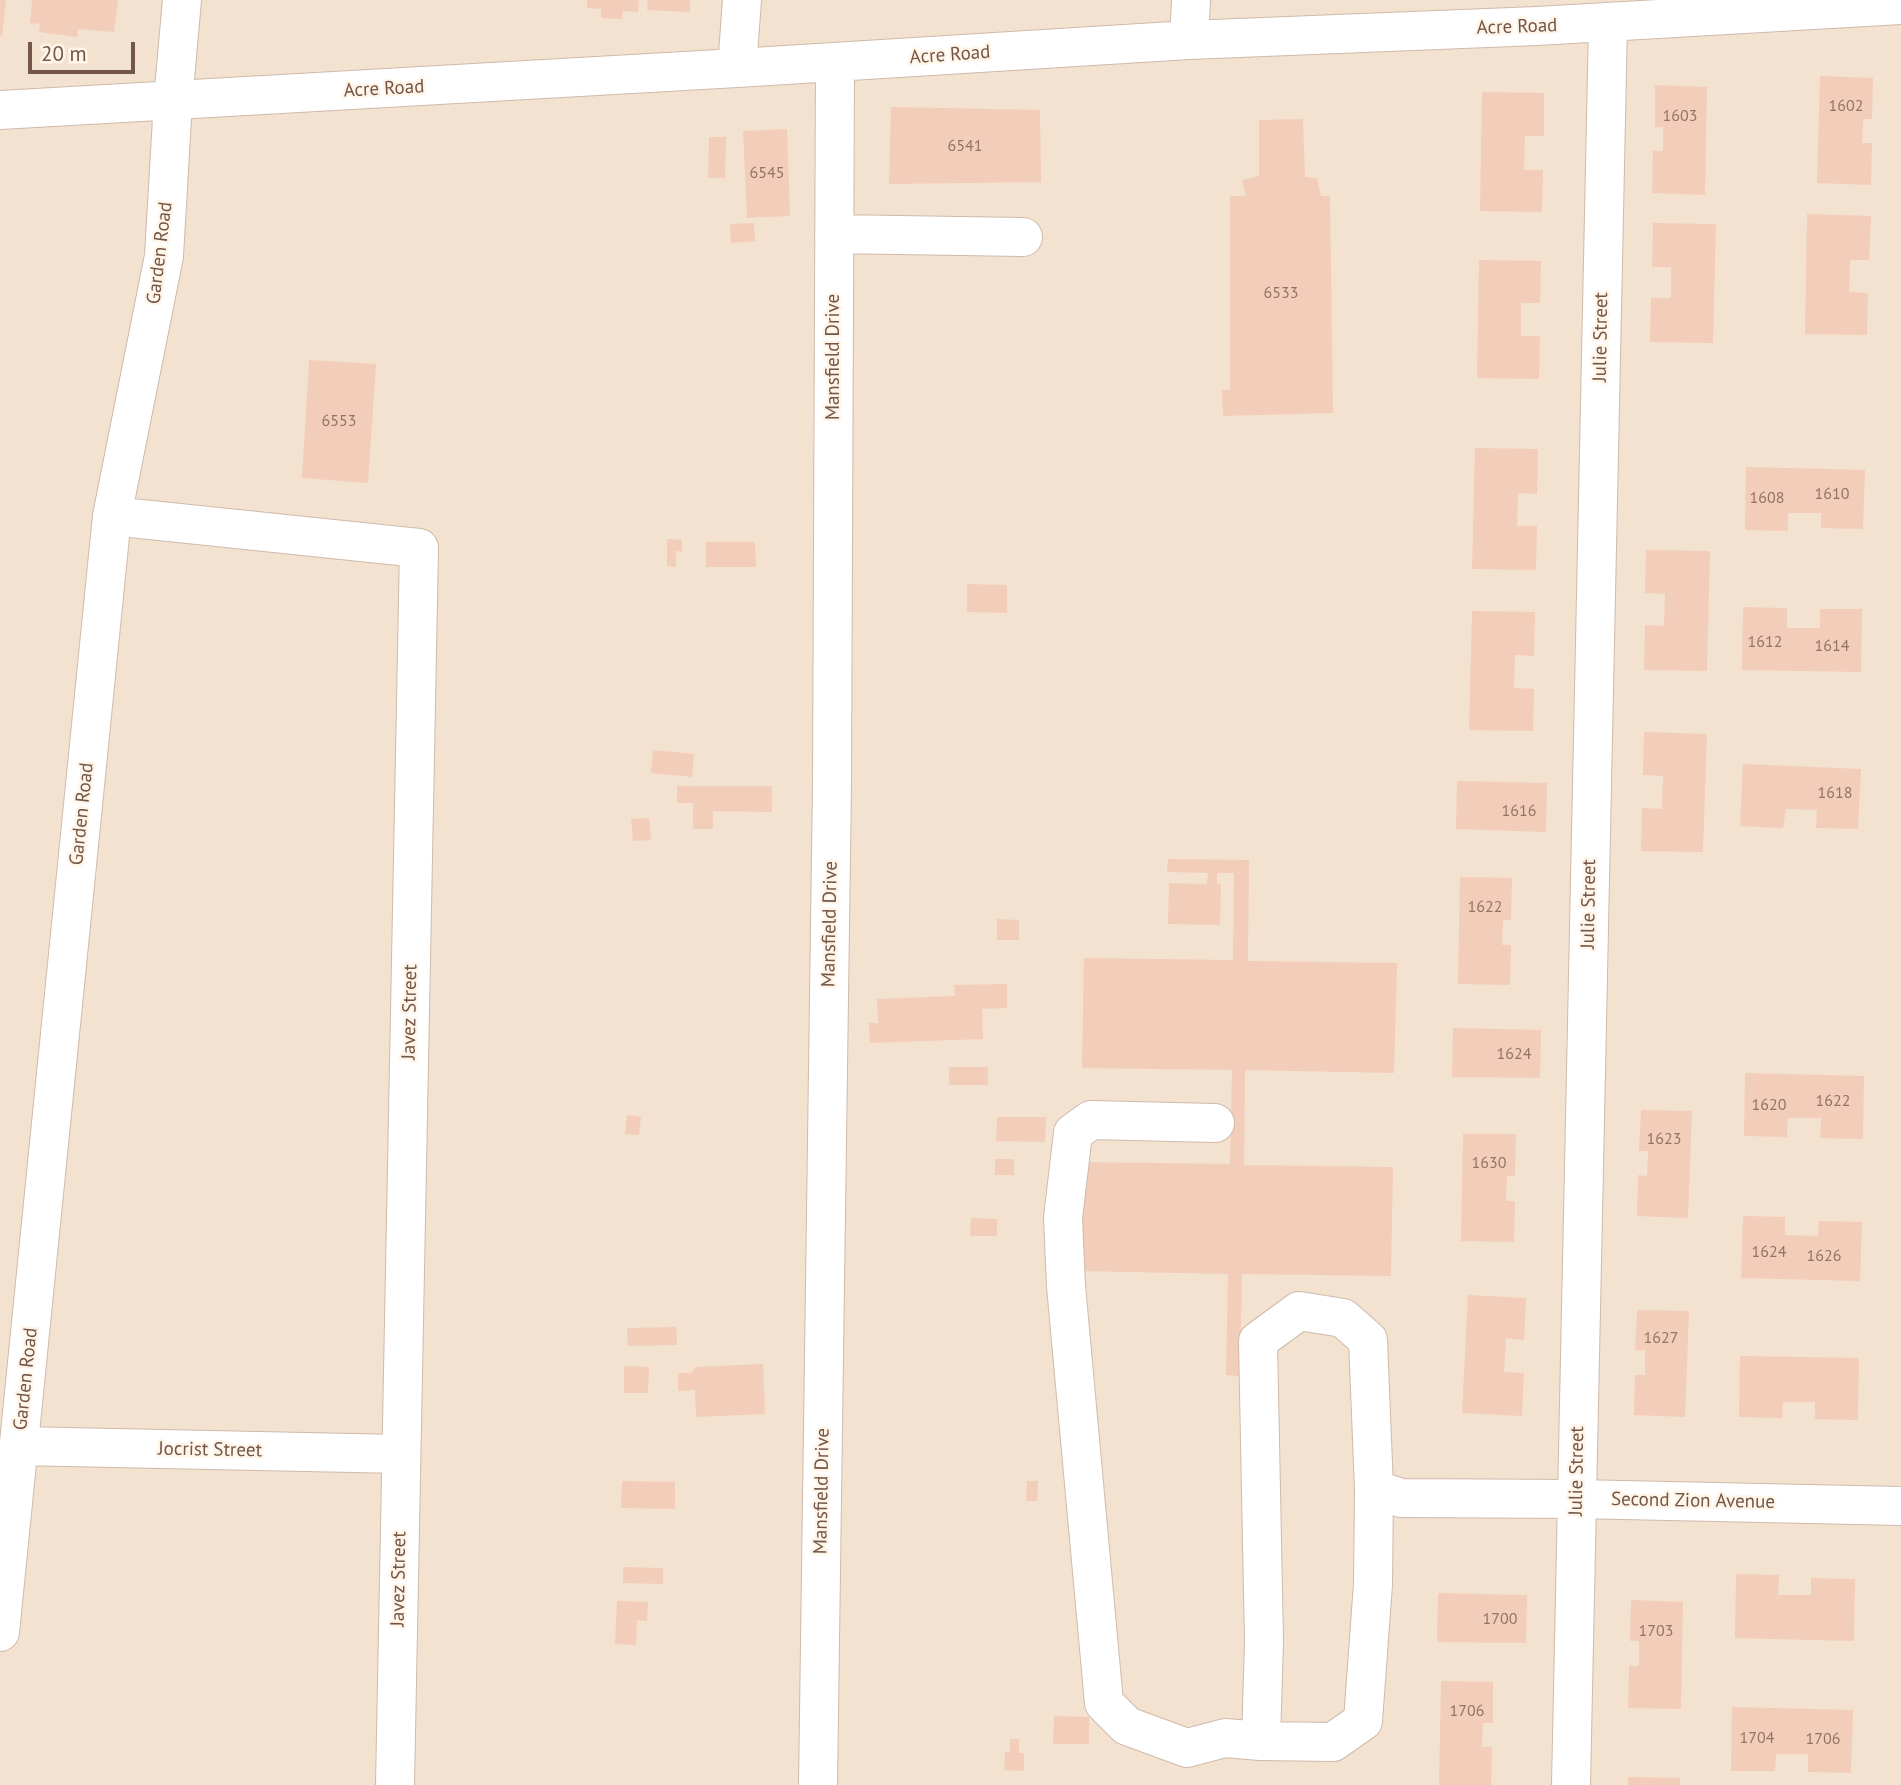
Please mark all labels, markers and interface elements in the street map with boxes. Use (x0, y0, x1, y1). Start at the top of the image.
street label: Acre Road (1476, 14, 1558, 40)
scale bar (32, 28, 138, 72)
text: 20 m (41, 40, 87, 67)
street label: Acre Road (909, 41, 991, 69)
street label: Acre Road (343, 76, 425, 102)
house number: 1602 (1829, 96, 1863, 116)
house number: 1603 (1663, 106, 1697, 126)
house number: 6541 (948, 136, 982, 156)
house number: 6545 (750, 163, 784, 183)
street label: Garden Road (142, 200, 178, 306)
house number: 6533 (1264, 283, 1298, 303)
street label: Julie Street (1589, 292, 1613, 382)
street label: Mansfield Drive (823, 294, 845, 420)
house number: 6553 (322, 411, 356, 431)
house number: 1610 (1815, 484, 1849, 504)
house number: 1608 (1750, 488, 1784, 508)
house number: 1612 (1748, 632, 1782, 652)
house number: 1614 (1815, 636, 1849, 656)
street label: Garden Road (65, 762, 99, 866)
house number: 1618 (1818, 783, 1852, 803)
house number: 1616 (1502, 801, 1536, 821)
street label: Julie Street (1577, 859, 1601, 949)
street label: Mansfield Drive (818, 861, 842, 987)
house number: 1622 (1468, 897, 1502, 917)
street label: Javez Street (398, 964, 422, 1060)
house number: 1624 (1497, 1044, 1531, 1064)
house number: 1622 (1816, 1091, 1850, 1111)
house number: 1620 (1752, 1095, 1786, 1115)
house number: 1623 (1647, 1129, 1681, 1149)
house number: 1630 (1472, 1153, 1506, 1173)
house number: 1624 (1752, 1242, 1786, 1262)
house number: 1626 (1807, 1246, 1841, 1266)
street label: Garden Road (9, 1327, 43, 1431)
house number: 1627 (1644, 1328, 1678, 1348)
street label: Julie Street (1565, 1426, 1589, 1516)
street label: Mansfield Drive (810, 1428, 834, 1554)
street label: Jocrist Street (158, 1438, 262, 1462)
street label: Second Zion Avenue (1611, 1488, 1775, 1514)
street label: Javez Street (387, 1531, 411, 1627)
house number: 1700 (1483, 1609, 1517, 1629)
house number: 1703 (1639, 1621, 1673, 1641)
house number: 1706 (1450, 1701, 1484, 1721)
house number: 1704 (1740, 1728, 1774, 1748)
house number: 1706 (1806, 1729, 1840, 1749)

